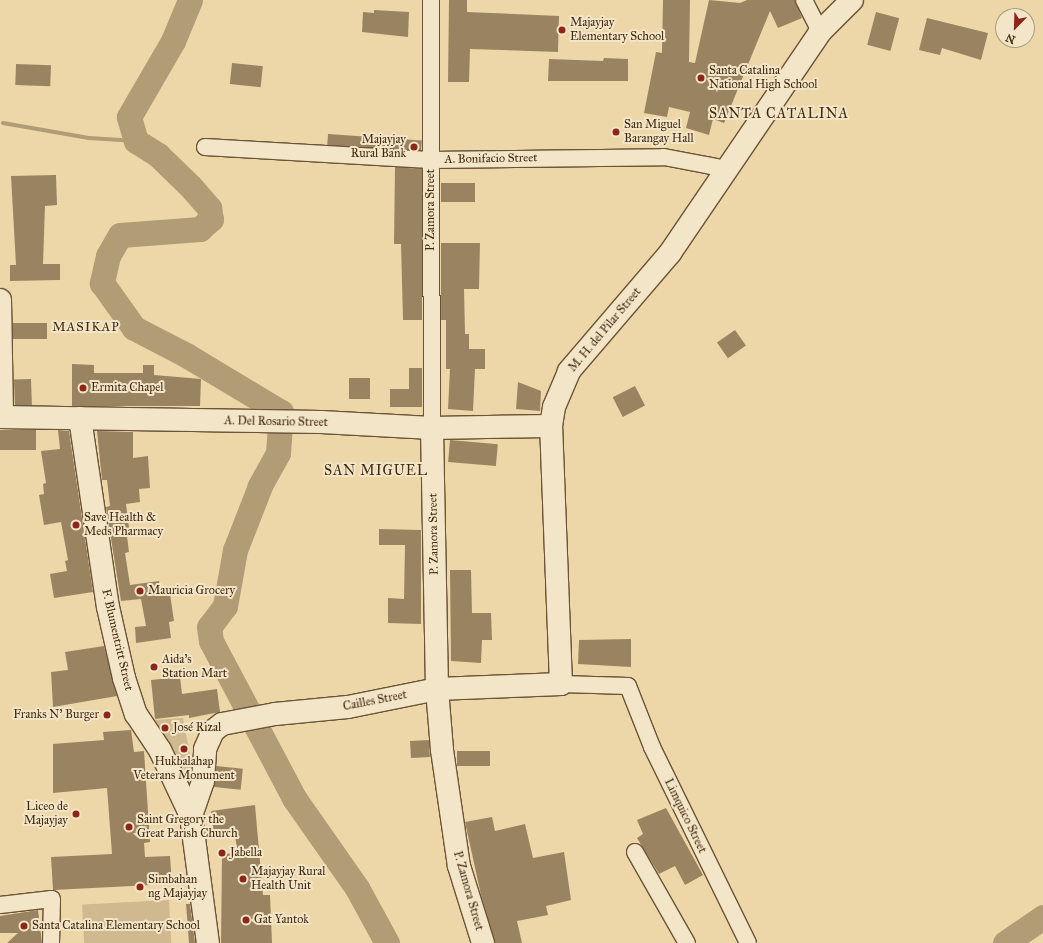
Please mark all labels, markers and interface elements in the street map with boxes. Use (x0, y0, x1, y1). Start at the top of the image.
north arrow (995, 8, 1035, 48)
place label: Majayjay Elementary School (570, 16, 664, 44)
marker: Majayjay Elementary School (557, 25, 567, 35)
text: N (1004, 31, 1017, 46)
place label: Santa Catalina National High School (709, 64, 818, 92)
marker: Santa Catalina National High School (696, 73, 706, 83)
district label: SANTA CATALINA (709, 106, 849, 122)
place label: San Miguel Barangay Hall (624, 118, 694, 146)
marker: San Miguel Barangay Hall (611, 127, 621, 137)
place label: Majayjay Rural Bank (351, 133, 406, 161)
marker: Majayjay Rural Bank (409, 142, 419, 152)
street label: A. Bonifacio Street (444, 151, 538, 167)
street label: P. Zamora Street (424, 169, 438, 251)
street label: M. H. del Pilar Street (566, 285, 644, 375)
district label: MASIKAP (52, 319, 120, 335)
place label: Ermita Chapel (91, 381, 163, 395)
marker: Ermita Chapel (78, 383, 88, 393)
street label: A. Del Rosario Street (224, 414, 328, 430)
district label: SAN MIGUEL (324, 463, 428, 479)
street label: P. Zamora Street (426, 493, 442, 575)
place label: Save Health & Meds Pharmacy (84, 511, 163, 539)
marker: Save Health & Meds Pharmacy (71, 520, 81, 530)
place label: Mauricia Grocery (148, 584, 235, 598)
marker: Mauricia Grocery (135, 586, 145, 596)
street label: F. Blumentritt Street (98, 588, 136, 692)
place label: Aida's Station Mart (162, 653, 227, 681)
marker: Aida's Station Mart (149, 662, 159, 672)
street label: Cailles Street (342, 688, 408, 714)
place label: Franks N' Burger (13, 708, 99, 722)
marker: Franks N' Burger (102, 710, 112, 720)
place label: José Rizal (173, 721, 221, 735)
marker: José Rizal (160, 723, 170, 733)
marker: Hukbalahap Veterans Monument (179, 744, 189, 754)
place label: Hukbalahap Veterans Monument (133, 755, 235, 783)
street label: Limquico Street (661, 776, 709, 856)
place label: Liceo de Majayjay (24, 800, 68, 828)
marker: Liceo de Majayjay (71, 809, 81, 819)
place label: Saint Gregory the Great Parish Church (137, 813, 238, 841)
marker: Saint Gregory the Great Parish Church (124, 822, 134, 832)
place label: Jabella (230, 846, 262, 860)
marker: Jabella (217, 848, 227, 858)
street label: P. Zamora Street (450, 850, 486, 932)
place label: Majayjay Rural Health Unit (251, 865, 325, 893)
place label: Simbahan ng Majayjay (148, 873, 207, 901)
marker: Majayjay Rural Health Unit (238, 874, 248, 884)
marker: Simbahan ng Majayjay (135, 882, 145, 892)
place label: Gat Yantok (254, 913, 309, 927)
marker: Gat Yantok (241, 915, 251, 925)
place label: Santa Catalina Elementary School (32, 919, 200, 933)
marker: Santa Catalina Elementary School (19, 921, 29, 931)

